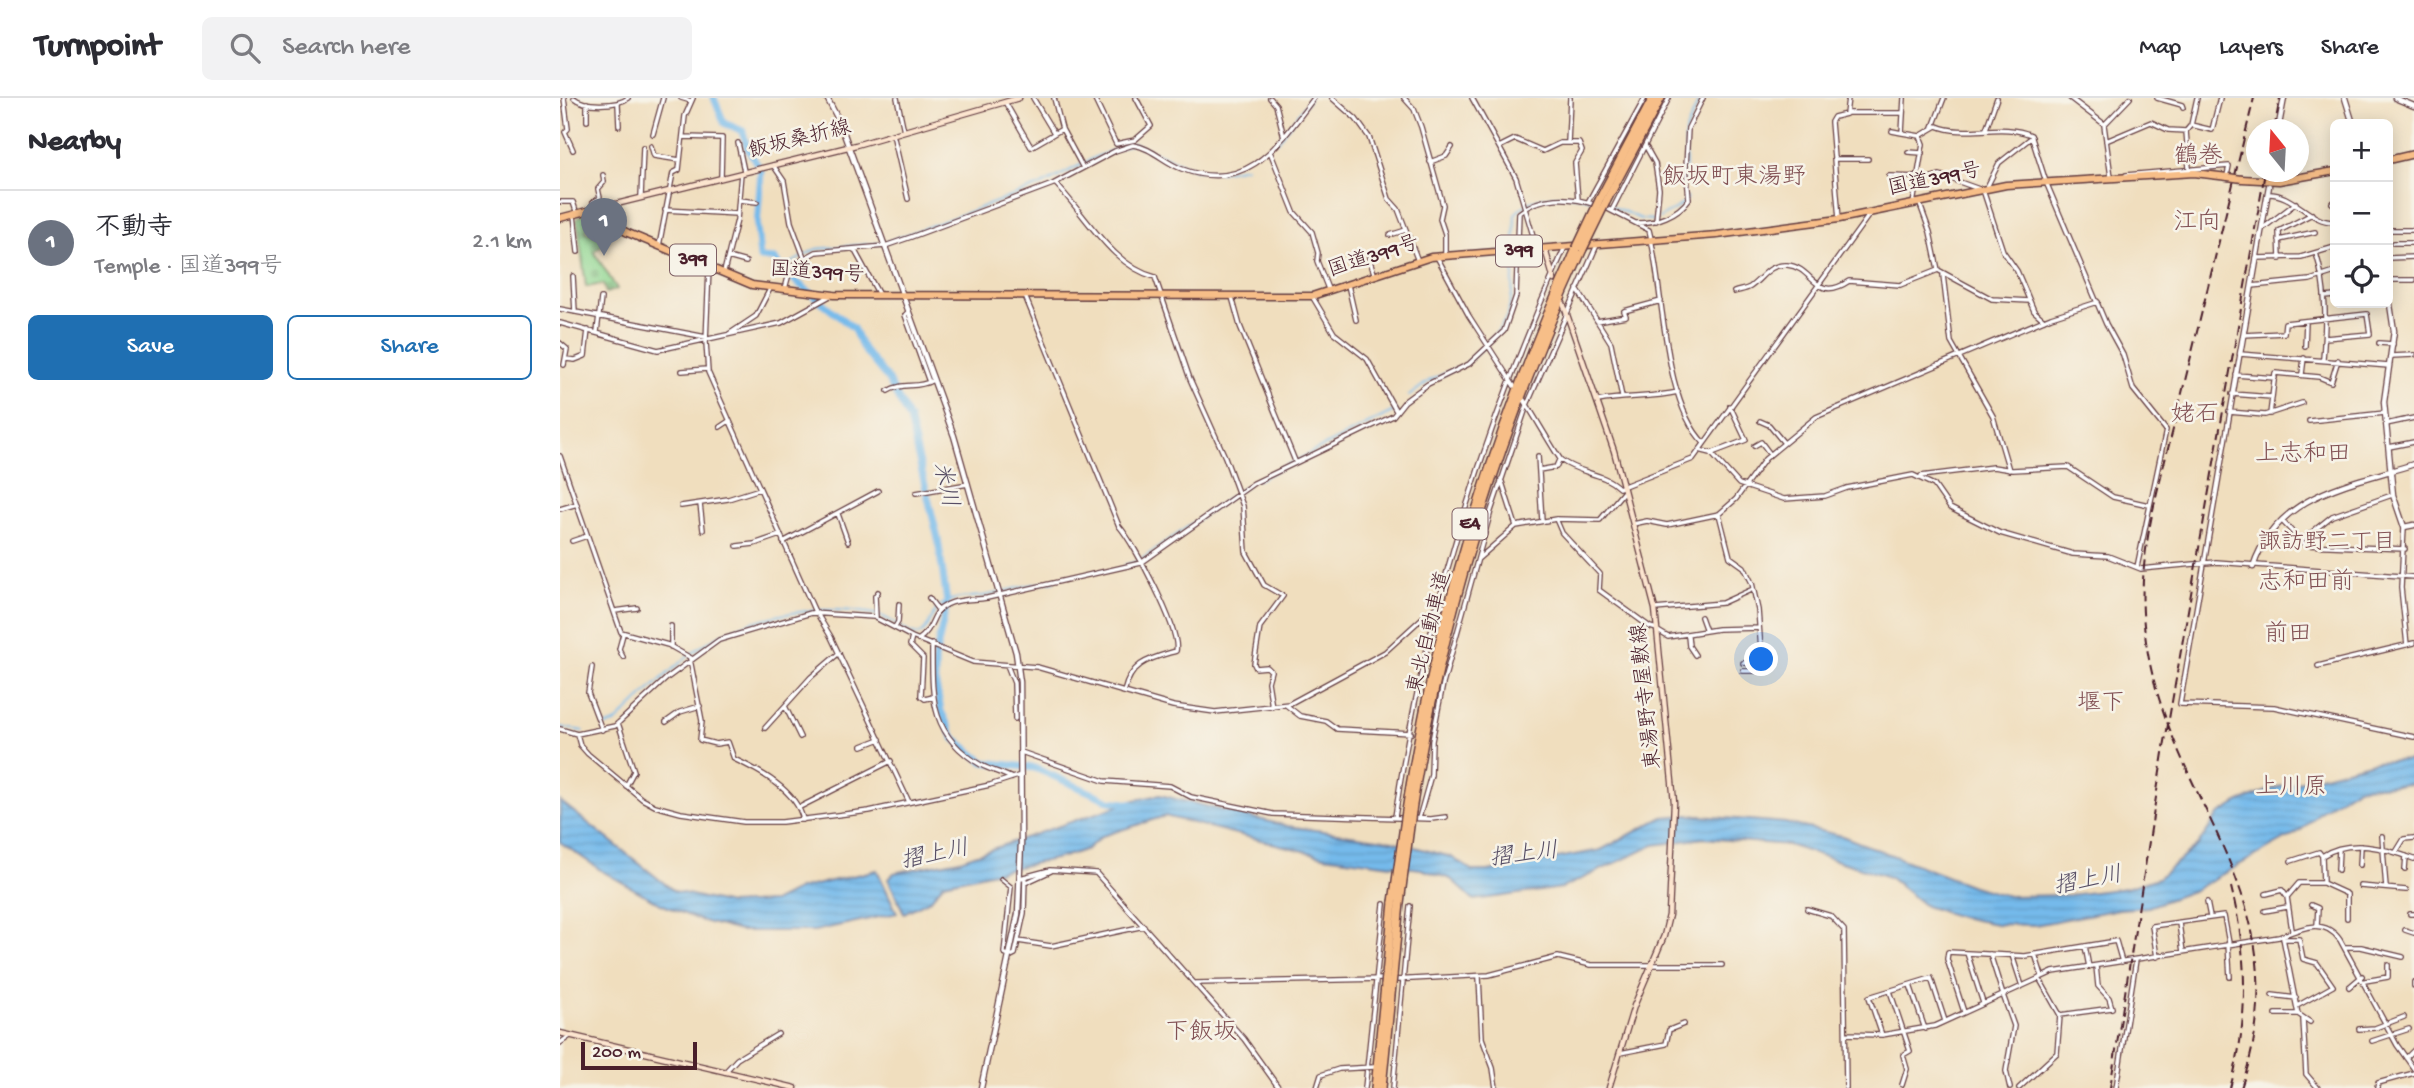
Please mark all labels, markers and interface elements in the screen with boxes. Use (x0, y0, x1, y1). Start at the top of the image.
search box (202, 17, 692, 80)
text: Turnpoint (35, 29, 160, 67)
icon: search (226, 29, 264, 67)
text: Search here (282, 33, 410, 64)
text: Map (2139, 34, 2181, 63)
text: Layers (2219, 34, 2283, 63)
text: Share (2321, 34, 2379, 63)
street label: 飯坂桑折線 (746, 115, 854, 166)
north arrow (2246, 119, 2309, 182)
map controls (2330, 119, 2393, 308)
button: + (2330, 119, 2393, 182)
text: Nearby (28, 126, 121, 161)
district label: 鶴巻 (2174, 142, 2222, 172)
street label: 国道399号 (1886, 158, 1984, 203)
district label: 飯坂町東湯野 (1662, 163, 1806, 193)
button: − (2330, 182, 2393, 245)
pin: 1 (581, 198, 627, 256)
district label: 江向 (2173, 208, 2221, 238)
text: 不動寺 (95, 214, 173, 245)
text: 1 (46, 229, 56, 256)
text: 2.1 km (472, 229, 532, 256)
street label: 国道399号 (1325, 230, 1423, 285)
road number: 399 (1496, 236, 1542, 266)
road number: 399 (670, 244, 716, 276)
button: locate (2330, 245, 2393, 308)
text: Temple · 国道399号 (95, 254, 282, 281)
street label: 国道399号 (769, 257, 865, 290)
button: Save (28, 315, 273, 380)
button: Share (287, 315, 532, 380)
district label: 姥石 (2171, 401, 2219, 430)
district label: 上志和田 (2255, 440, 2351, 470)
water label: 米川 (926, 459, 963, 510)
road number: E4 (1452, 508, 1488, 540)
district label: 諏訪野二丁目 (2258, 530, 2396, 557)
street label: 東北自動車道 (1402, 568, 1458, 697)
district label: 志和田前 (2258, 568, 2354, 598)
district label: 前田 (2264, 620, 2312, 650)
street label: 東湯野寺屋敷線 (1626, 622, 1668, 771)
your location (1744, 642, 1778, 676)
district label: 堰下 (2077, 690, 2125, 719)
district label: 上川原 (2255, 774, 2327, 803)
water label: 摺上川 (898, 836, 972, 876)
water label: 摺上川 (1488, 838, 1560, 874)
water label: 摺上川 (2052, 862, 2124, 902)
district label: 下飯坂 (1165, 1018, 1237, 1048)
scale bar (581, 1039, 696, 1071)
text: 200 m (592, 1042, 641, 1065)

